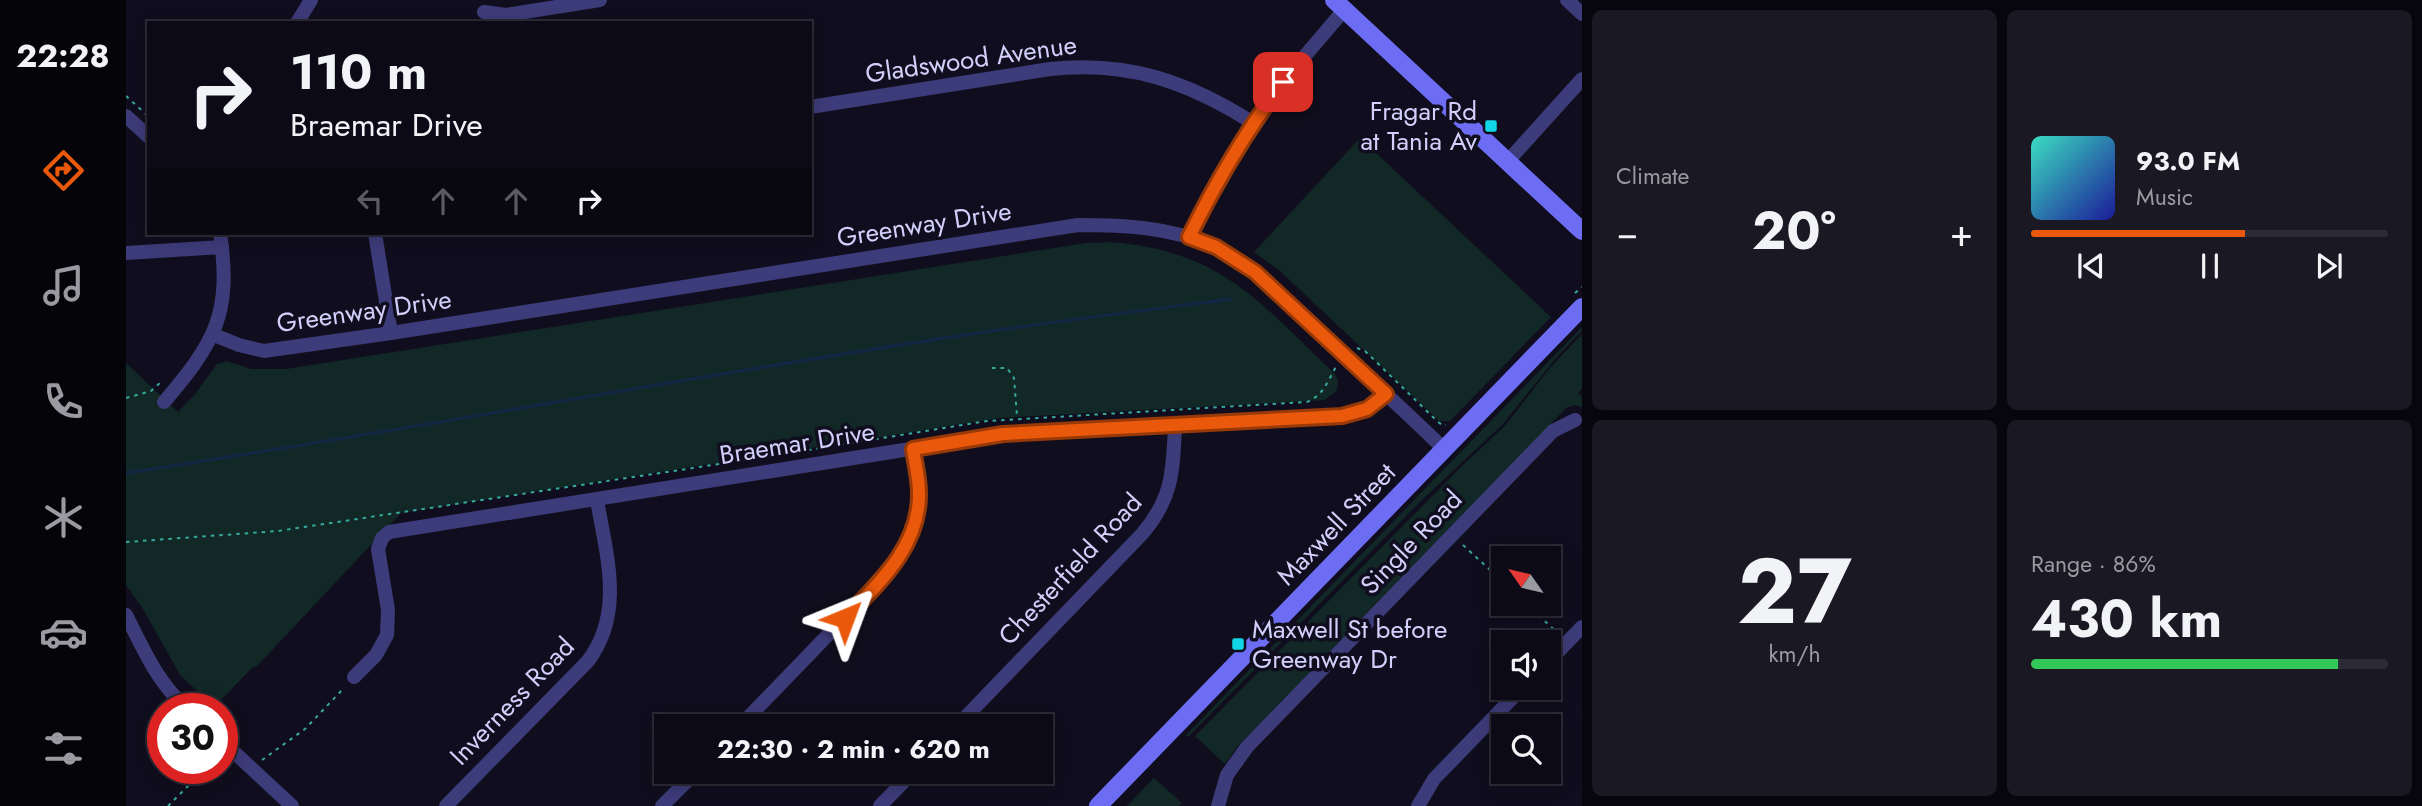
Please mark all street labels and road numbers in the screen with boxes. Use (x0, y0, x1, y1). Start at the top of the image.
street label: Gladswood Avenue (863, 25, 1079, 93)
street label: Greenway Drive (834, 191, 1014, 257)
street label: Greenway Drive (274, 280, 454, 342)
street label: Braemar Drive (717, 412, 877, 474)
street label: Maxwell Street (1268, 454, 1405, 594)
street label: Single Road (1351, 481, 1471, 603)
street label: Chesterfield Road (989, 484, 1151, 654)
street label: Inverness Road (441, 628, 583, 774)

